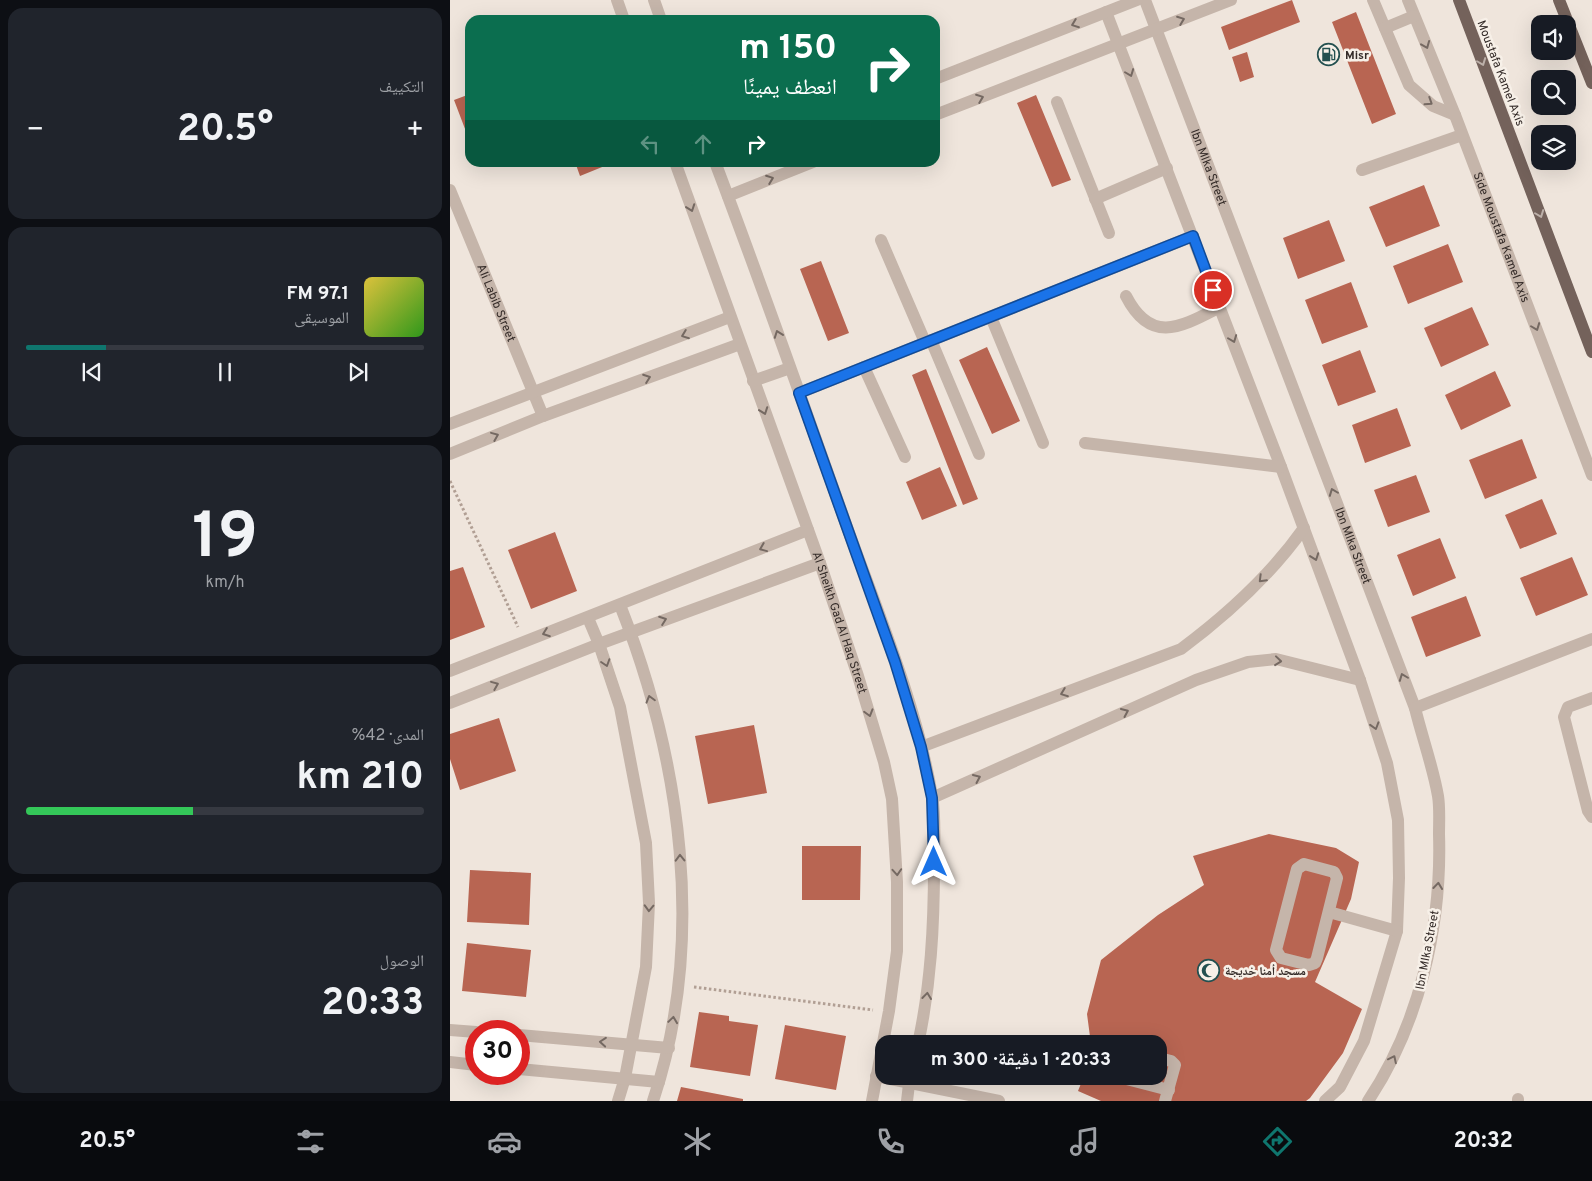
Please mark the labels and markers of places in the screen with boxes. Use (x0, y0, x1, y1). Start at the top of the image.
fuel station icon: Misr (1317, 43, 1341, 67)
place label: Misr (1345, 48, 1369, 64)
pin (1192, 269, 1234, 311)
mosque icon: مسجد أمنا خديجة (1197, 959, 1221, 983)
place label: مسجد أمنا خديجة (1225, 964, 1306, 980)

